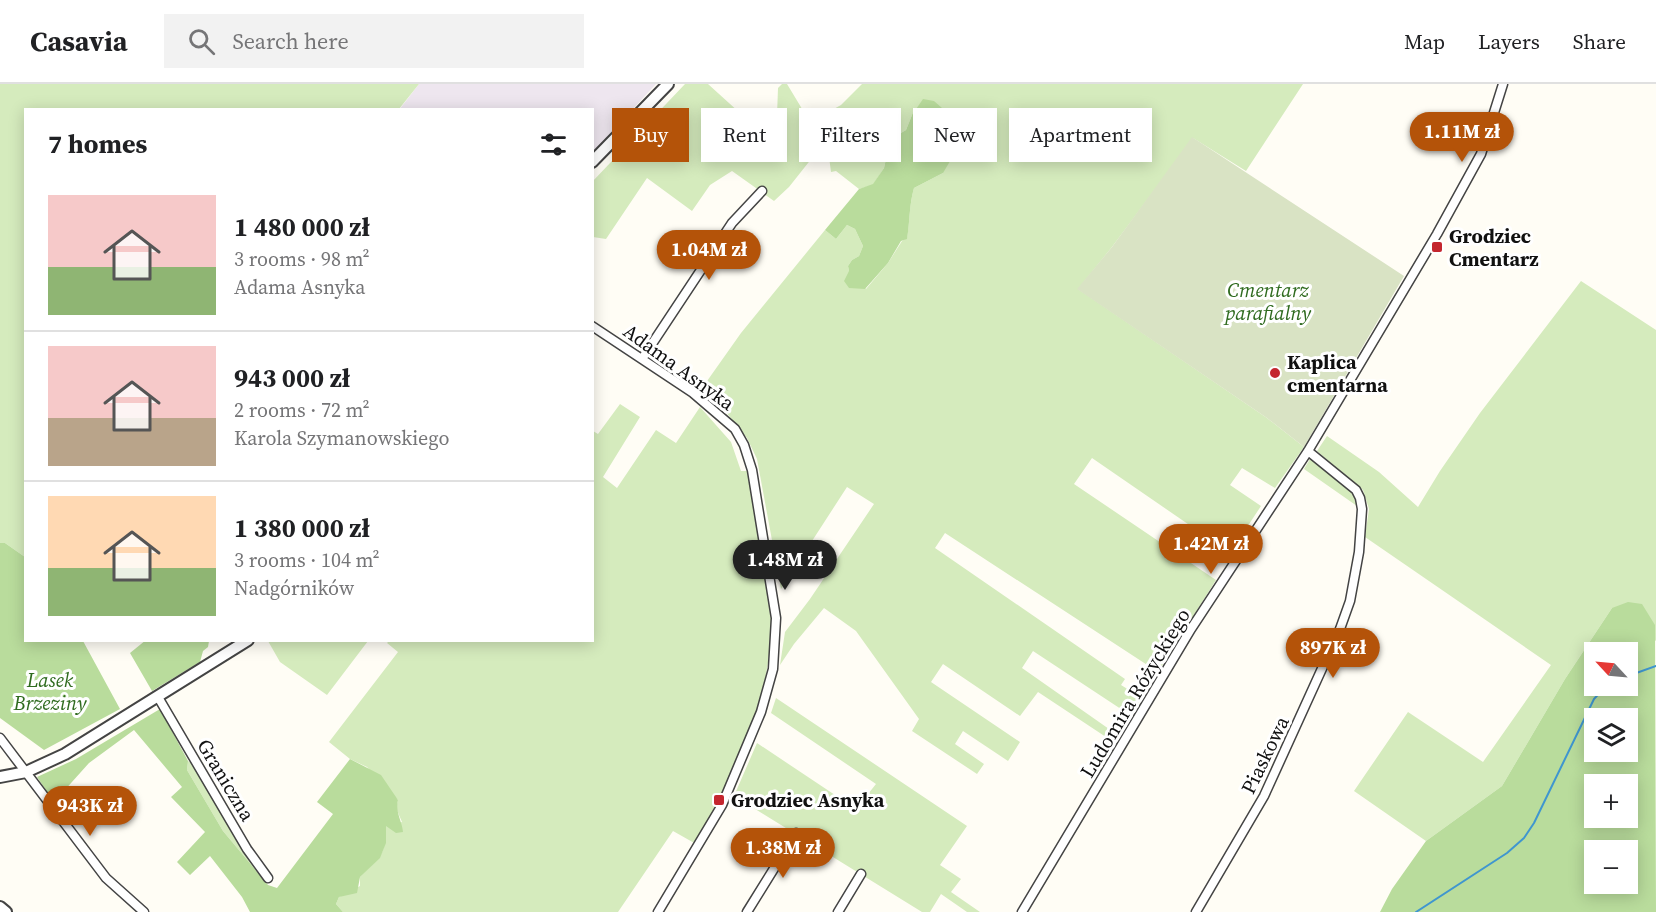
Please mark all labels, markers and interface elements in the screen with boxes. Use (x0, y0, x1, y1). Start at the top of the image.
search box (164, 14, 584, 68)
text: Casavia (30, 22, 128, 60)
icon: search (185, 25, 218, 58)
text: Search here (233, 26, 349, 56)
text: Map (1404, 27, 1445, 56)
text: Layers (1478, 27, 1540, 56)
text: Share (1573, 27, 1626, 56)
chip: Buy (612, 108, 689, 162)
chip: Rent (701, 108, 787, 162)
chip: Filters (799, 108, 901, 162)
chip: New (913, 108, 997, 162)
chip: Apartment (1009, 108, 1152, 162)
pin: 1.11M zł (1400, 112, 1524, 163)
text: 1.11M zł (1424, 117, 1500, 145)
text: 7 homes (48, 126, 147, 162)
icon: filters (537, 128, 570, 161)
text: 1 480 000 zł (234, 209, 370, 245)
icon: home (96, 219, 168, 291)
place label: Grodziec Cmentarz (1449, 222, 1539, 273)
pin: 1.04M zł (647, 230, 771, 281)
text: 1.04M zł (671, 235, 747, 263)
marker: Grodziec Cmentarz (1430, 240, 1444, 254)
text: 3 rooms · 98 m² (234, 245, 370, 273)
text: Adama Asnyka (234, 273, 365, 301)
park label: Cmentarz parafialny (1223, 276, 1311, 327)
street label: Adama Asnyka (618, 317, 741, 417)
place label: Kaplica cmentarna (1287, 348, 1388, 399)
text: 943 000 zł (234, 360, 350, 396)
marker: Kaplica cmentarna (1268, 366, 1282, 380)
icon: home (96, 370, 168, 442)
text: 2 rooms · 72 m² (234, 396, 370, 424)
text: Karola Szymanowskiego (234, 424, 449, 452)
text: 1 380 000 zł (234, 510, 370, 546)
icon: home (96, 520, 168, 592)
pin: 1.42M zł (1149, 524, 1273, 575)
text: 1.42M zł (1173, 529, 1249, 557)
pin: 1.48M zł (723, 540, 847, 591)
text: 1.48M zł (747, 545, 823, 573)
text: 3 rooms · 104 m² (234, 546, 380, 574)
text: Nadgórników (234, 574, 354, 602)
street label: Ludomira Różyckiego (1073, 603, 1197, 783)
pin: 897K zł (1278, 628, 1388, 679)
text: 897K zł (1300, 633, 1366, 661)
north arrow (1584, 642, 1638, 696)
map controls (1584, 642, 1638, 894)
park label: Lasek Brzeziny (12, 666, 87, 717)
button: layers (1584, 708, 1638, 762)
street label: Piaskowa (1234, 711, 1296, 799)
street label: Graniczna (191, 734, 262, 827)
button: + (1584, 774, 1638, 828)
pin: 943K zł (35, 786, 145, 837)
place label: Grodziec Asnyka (731, 786, 885, 814)
text: 943K zł (57, 791, 123, 819)
marker: Grodziec Asnyka (712, 793, 726, 807)
pin: 1.38M zł (721, 828, 845, 879)
text: 1.38M zł (745, 833, 821, 861)
button: − (1584, 840, 1638, 894)

